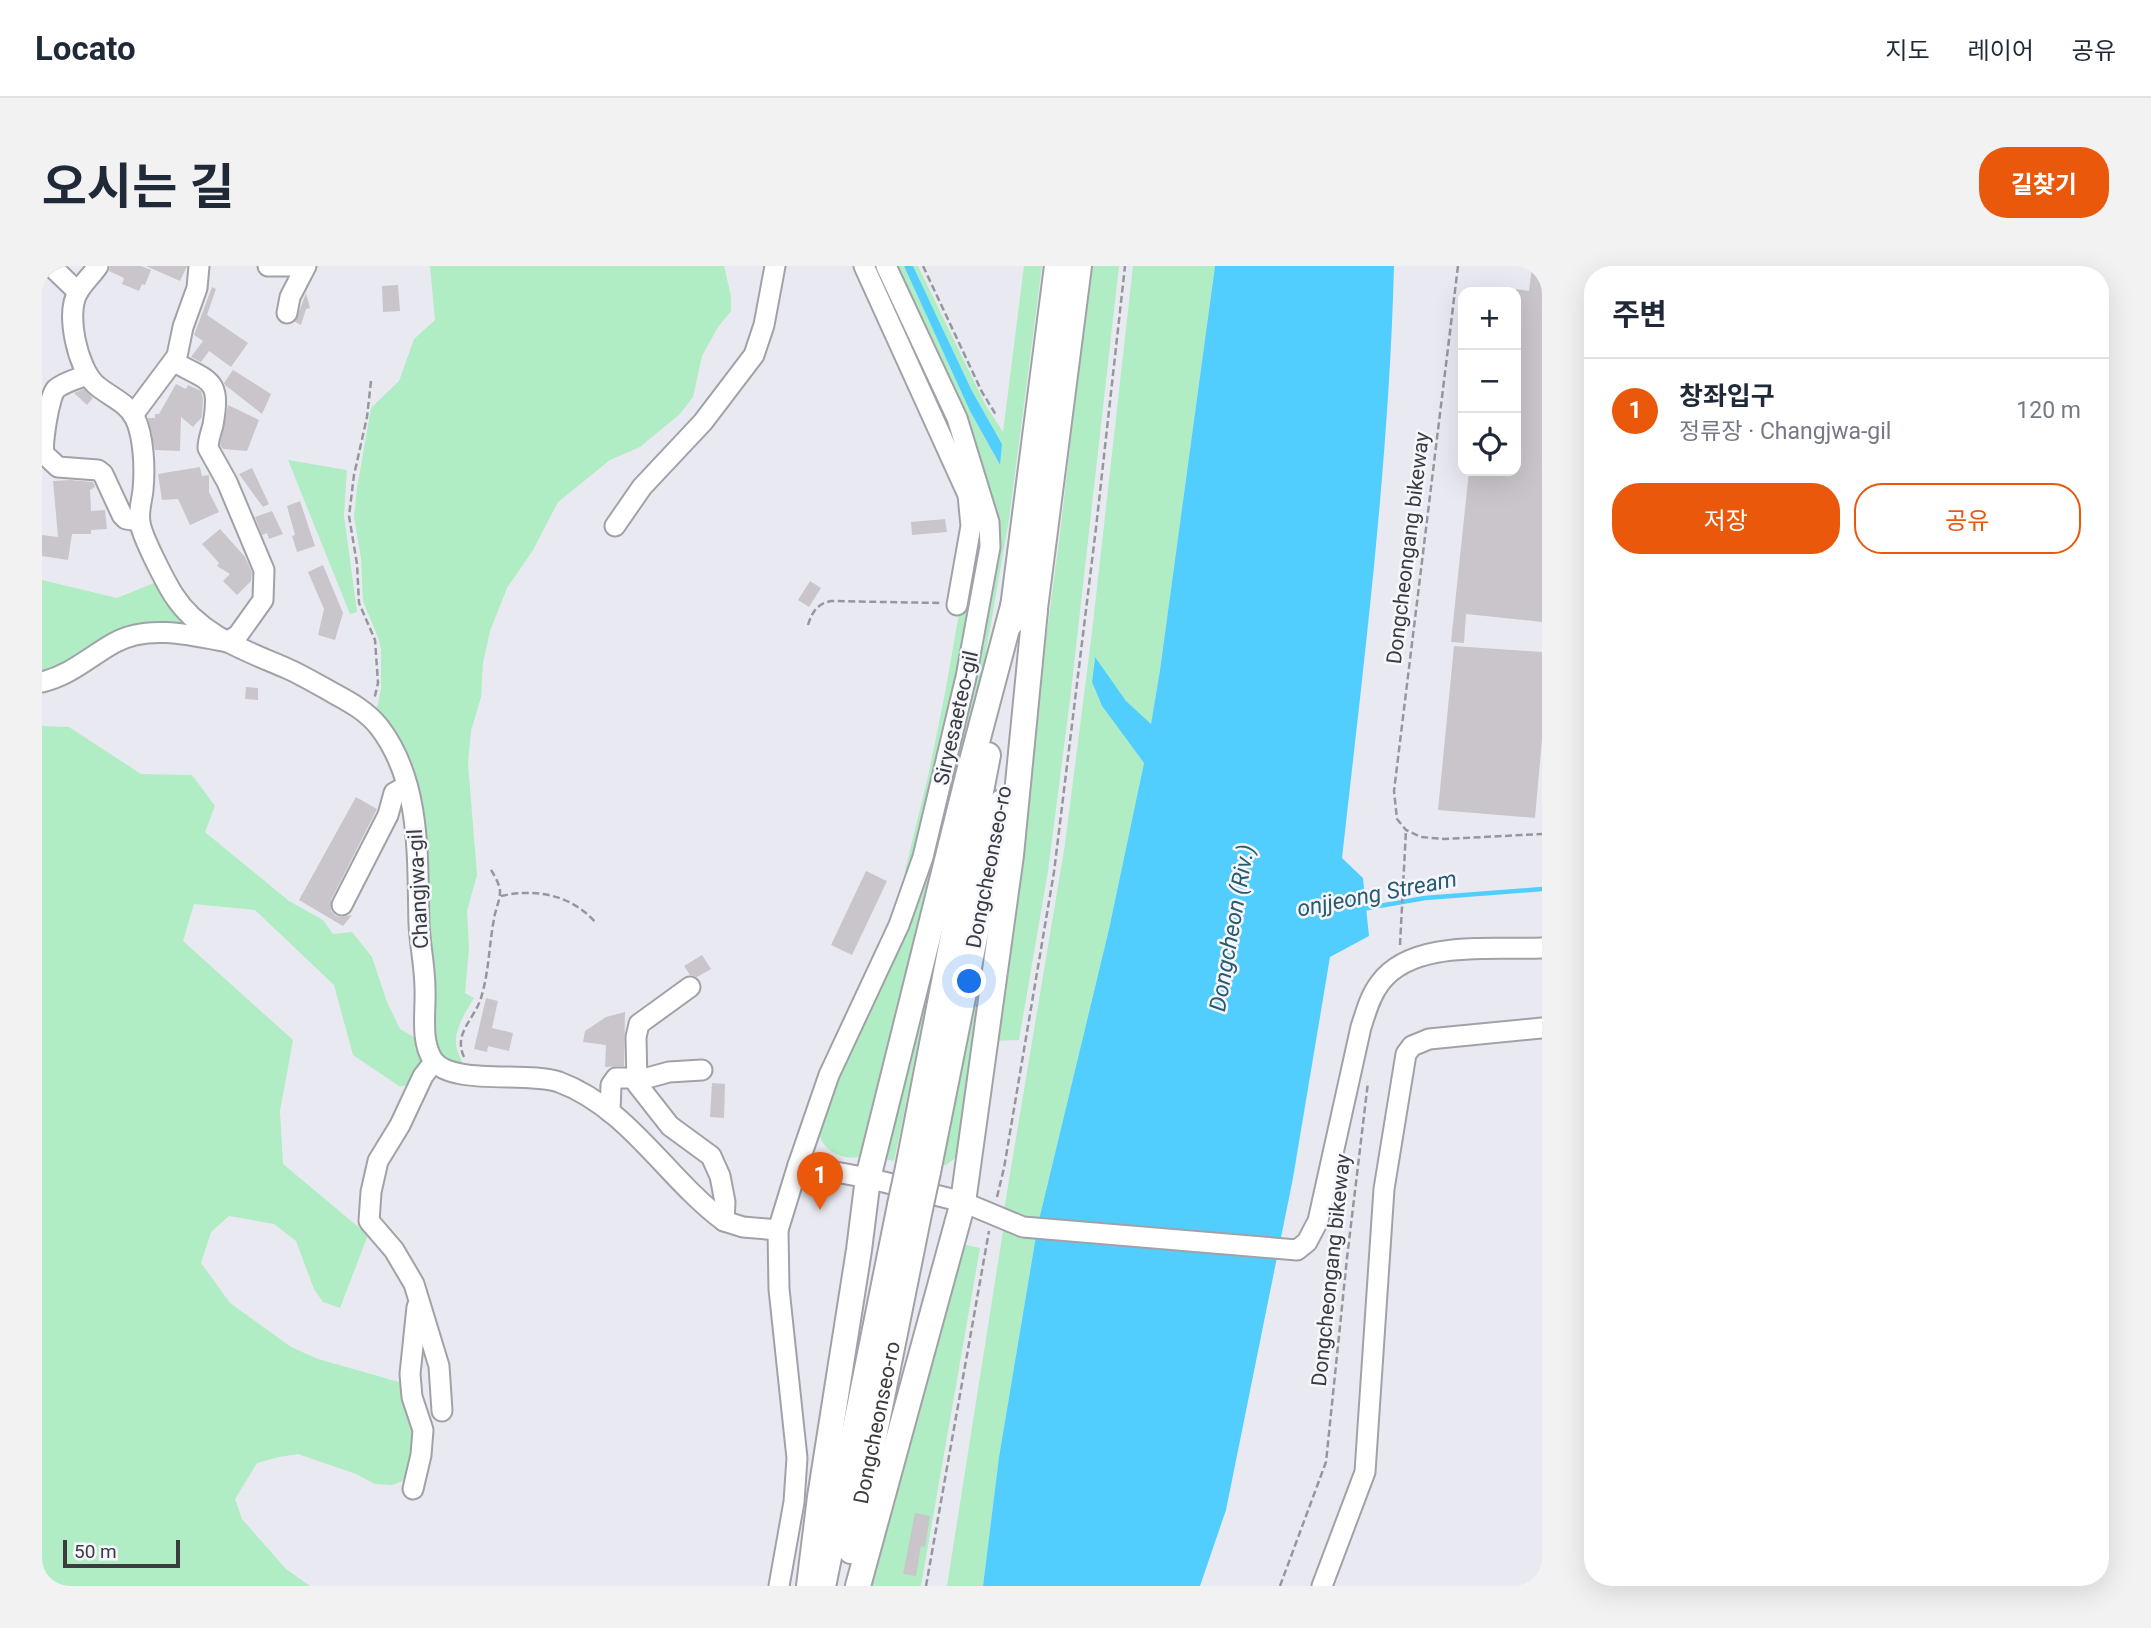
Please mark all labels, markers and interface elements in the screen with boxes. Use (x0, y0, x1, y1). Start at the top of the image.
text: Locato (35, 29, 136, 68)
text: 지도 (1885, 37, 1930, 65)
text: 레이어 (1968, 37, 2034, 65)
text: 공유 (2072, 37, 2116, 65)
button: 길찾기 (1979, 147, 2109, 218)
text: 오시는 길 (42, 159, 235, 216)
map controls (1458, 287, 1521, 476)
button: + (1458, 287, 1521, 350)
text: 주변 (1612, 297, 1667, 332)
button: − (1458, 350, 1521, 413)
text: 창좌입구 (1679, 381, 1775, 411)
text: 1 (1628, 397, 1642, 424)
text: 120 m (2016, 397, 2081, 424)
button: locate (1458, 413, 1521, 476)
text: 정류장 · Changjwa-gil (1679, 418, 1891, 445)
street label: Dongcheongang bikeway (1382, 431, 1434, 665)
button: 저장 (1612, 483, 1840, 554)
button: 공유 (1854, 483, 2081, 554)
street label: Siryesaeteo-gil (929, 649, 983, 787)
street label: Dongcheonseo-ro (961, 784, 1017, 950)
street label: Changjwa-gil (403, 828, 433, 950)
water label: Dongcheon (Riv.) (1204, 843, 1260, 1013)
water label: onjjeong Stream (1295, 865, 1459, 923)
your location (952, 964, 986, 998)
pin: 1 (797, 1152, 843, 1210)
street label: Dongcheongang bikeway (1307, 1152, 1355, 1387)
street label: Dongcheonseo-ro (849, 1339, 905, 1506)
scale bar (63, 1537, 180, 1569)
text: 50 m (74, 1540, 117, 1563)

